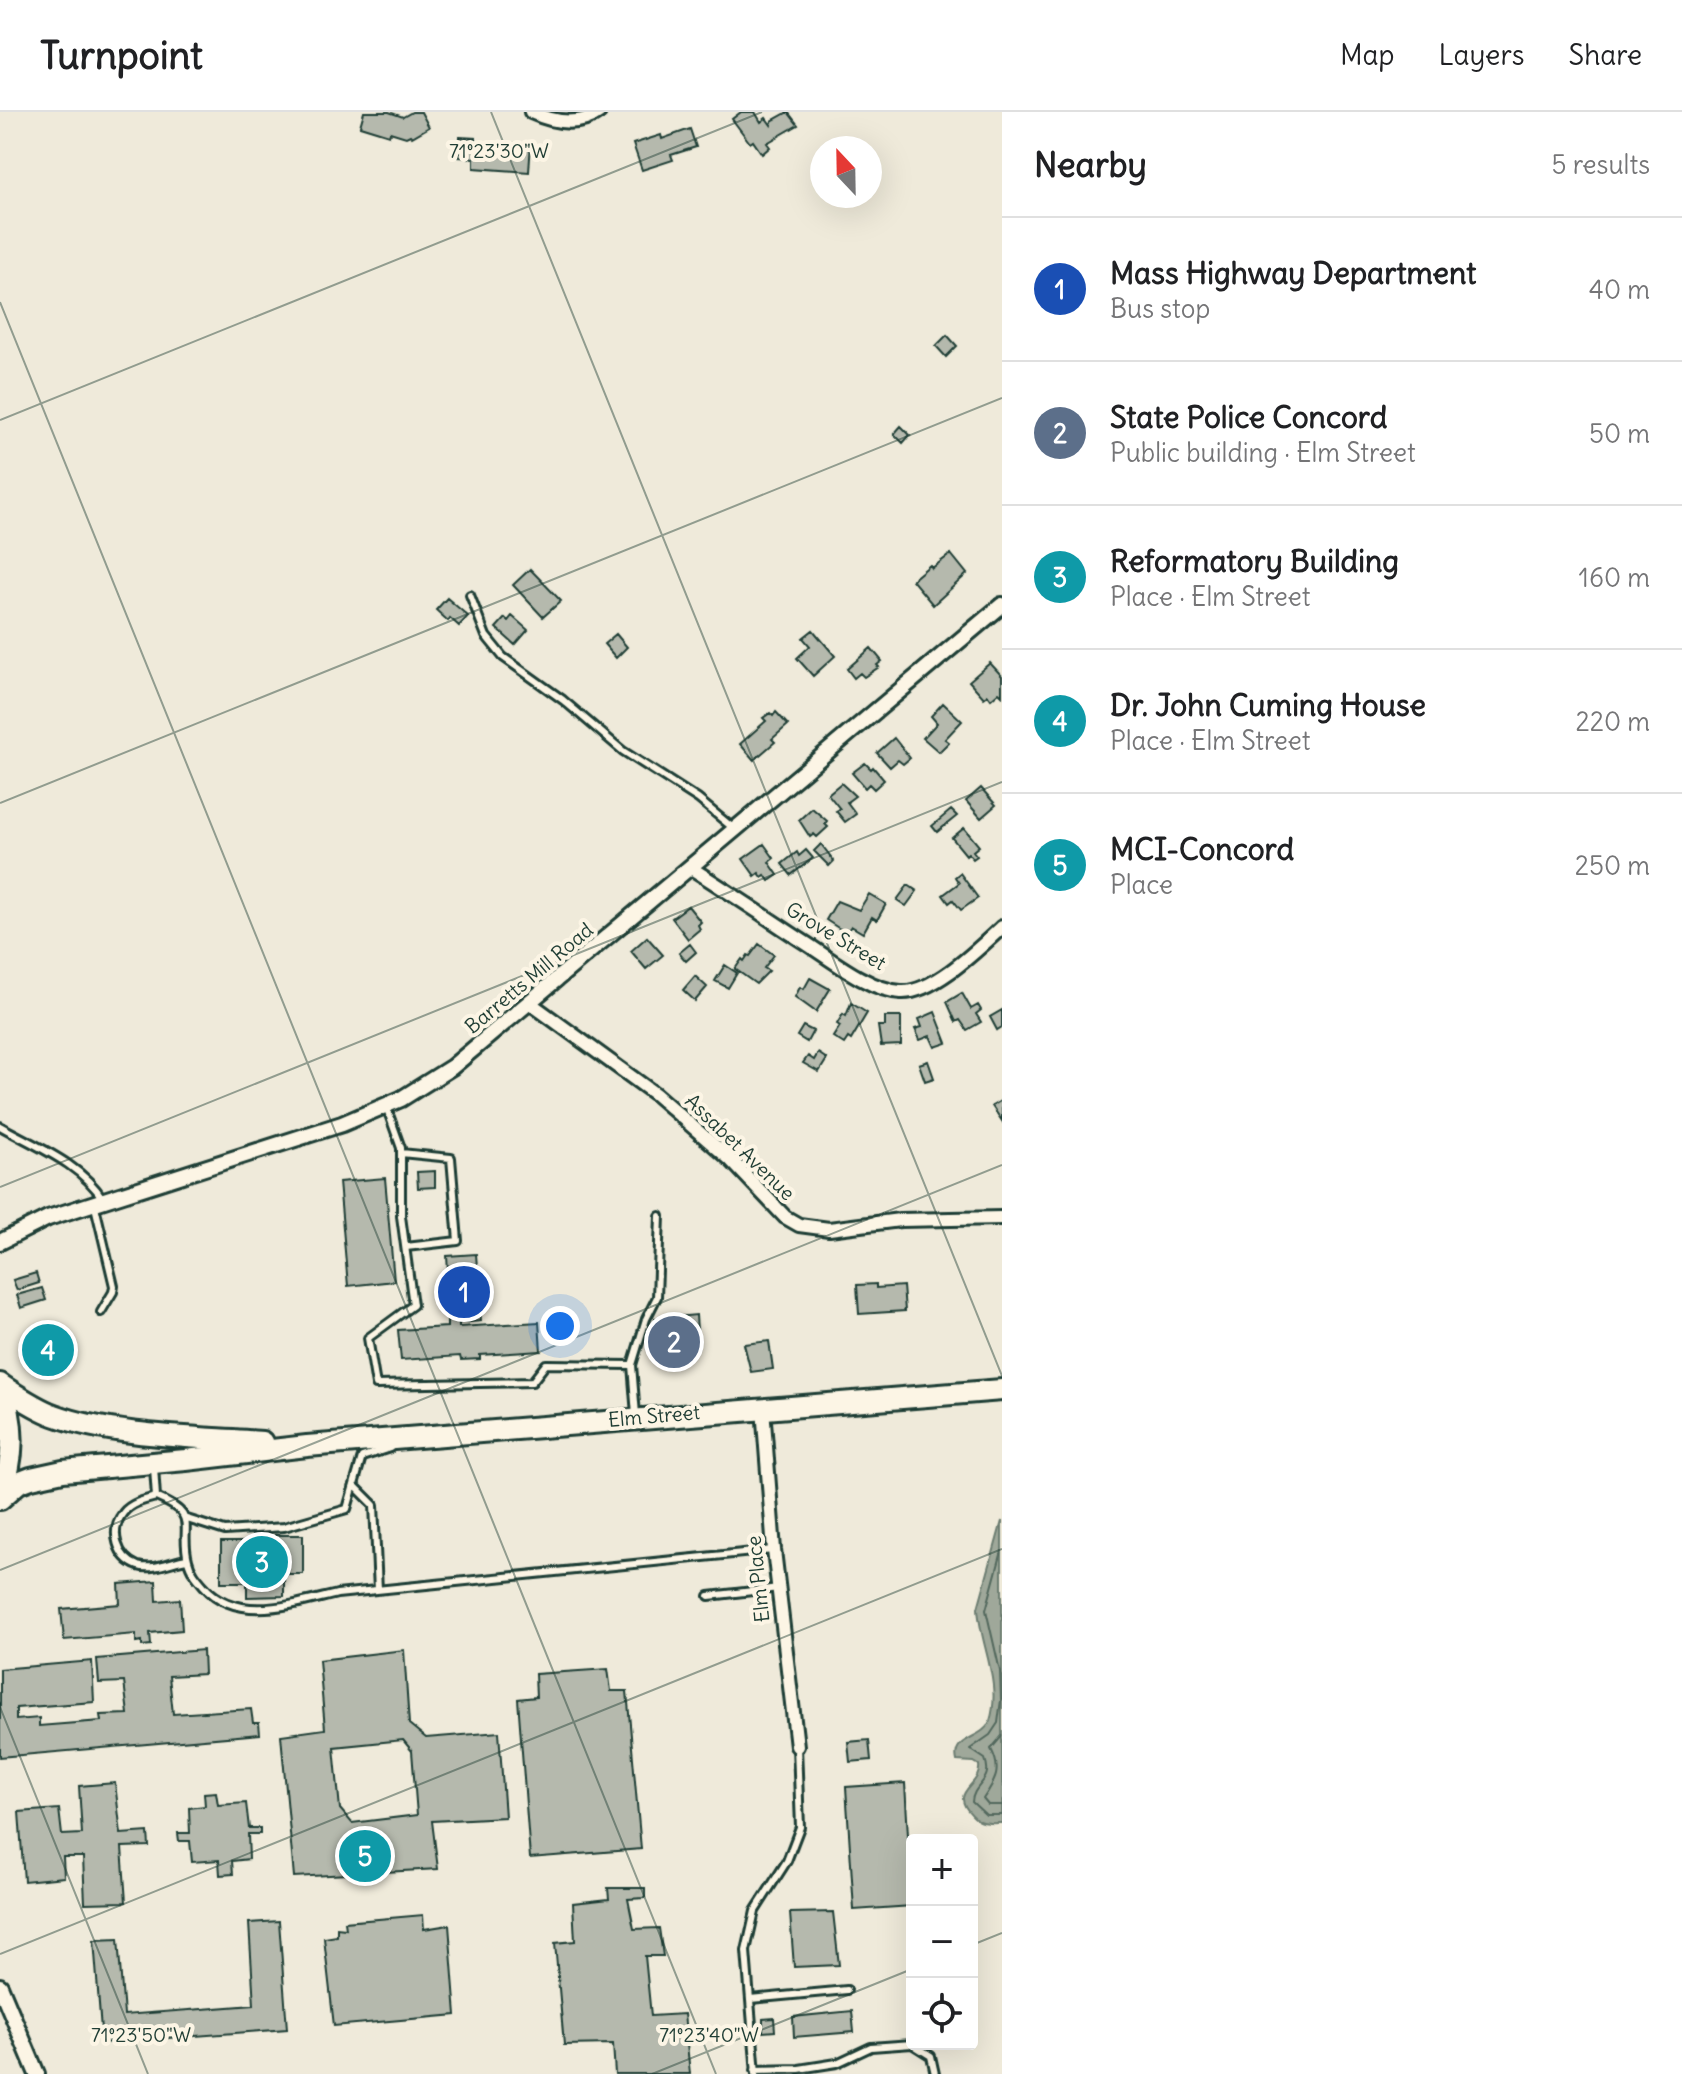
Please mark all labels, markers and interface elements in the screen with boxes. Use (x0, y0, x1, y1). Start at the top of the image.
text: Turnpoint (40, 32, 203, 79)
text: Map (1340, 37, 1395, 73)
text: Layers (1439, 37, 1525, 73)
text: Share (1569, 37, 1642, 73)
north arrow (810, 136, 882, 208)
text: 71°23'30"W (449, 138, 549, 163)
text: Nearby (1034, 143, 1147, 186)
text: 5 results (1552, 148, 1650, 181)
text: Mass Highway Department (1110, 254, 1476, 292)
text: 1 (1055, 273, 1065, 306)
text: 40 m (1589, 273, 1650, 306)
text: Bus stop (1110, 292, 1210, 325)
text: State Police Concord (1110, 398, 1387, 436)
text: 2 (1053, 417, 1067, 450)
text: 50 m (1589, 417, 1650, 450)
text: Public building · Elm Street (1110, 436, 1416, 469)
text: Reformatory Building (1110, 542, 1399, 580)
text: 3 (1053, 561, 1067, 594)
text: 160 m (1579, 561, 1650, 594)
text: Place · Elm Street (1110, 580, 1311, 613)
text: Dr. John Cuming House (1110, 686, 1426, 724)
text: 4 (1052, 705, 1068, 738)
text: 220 m (1575, 705, 1650, 738)
text: Place · Elm Street (1110, 724, 1311, 757)
text: MCI-Concord (1110, 830, 1294, 868)
text: 5 (1053, 849, 1067, 882)
text: 250 m (1575, 849, 1650, 882)
text: Place (1110, 868, 1173, 901)
street label: Grove Street (782, 896, 891, 975)
street label: Barretts Mill Road (460, 917, 598, 1038)
street label: Assabet Avenue (680, 1088, 800, 1205)
pin: 1 (438, 1262, 490, 1322)
your location (540, 1306, 580, 1346)
pin: 2 (648, 1312, 700, 1372)
pin: 4 (22, 1320, 74, 1380)
street label: Elm Street (607, 1399, 701, 1432)
pin: 3 (236, 1532, 288, 1592)
street label: Elm Place (741, 1534, 774, 1624)
pin: 5 (339, 1826, 391, 1886)
map controls (906, 1834, 978, 2050)
button: + (906, 1834, 978, 1906)
button: − (906, 1906, 978, 1978)
button: locate (906, 1978, 978, 2050)
text: 71°23'50"W (91, 2022, 191, 2047)
text: 71°23'40"W (659, 2022, 759, 2047)

